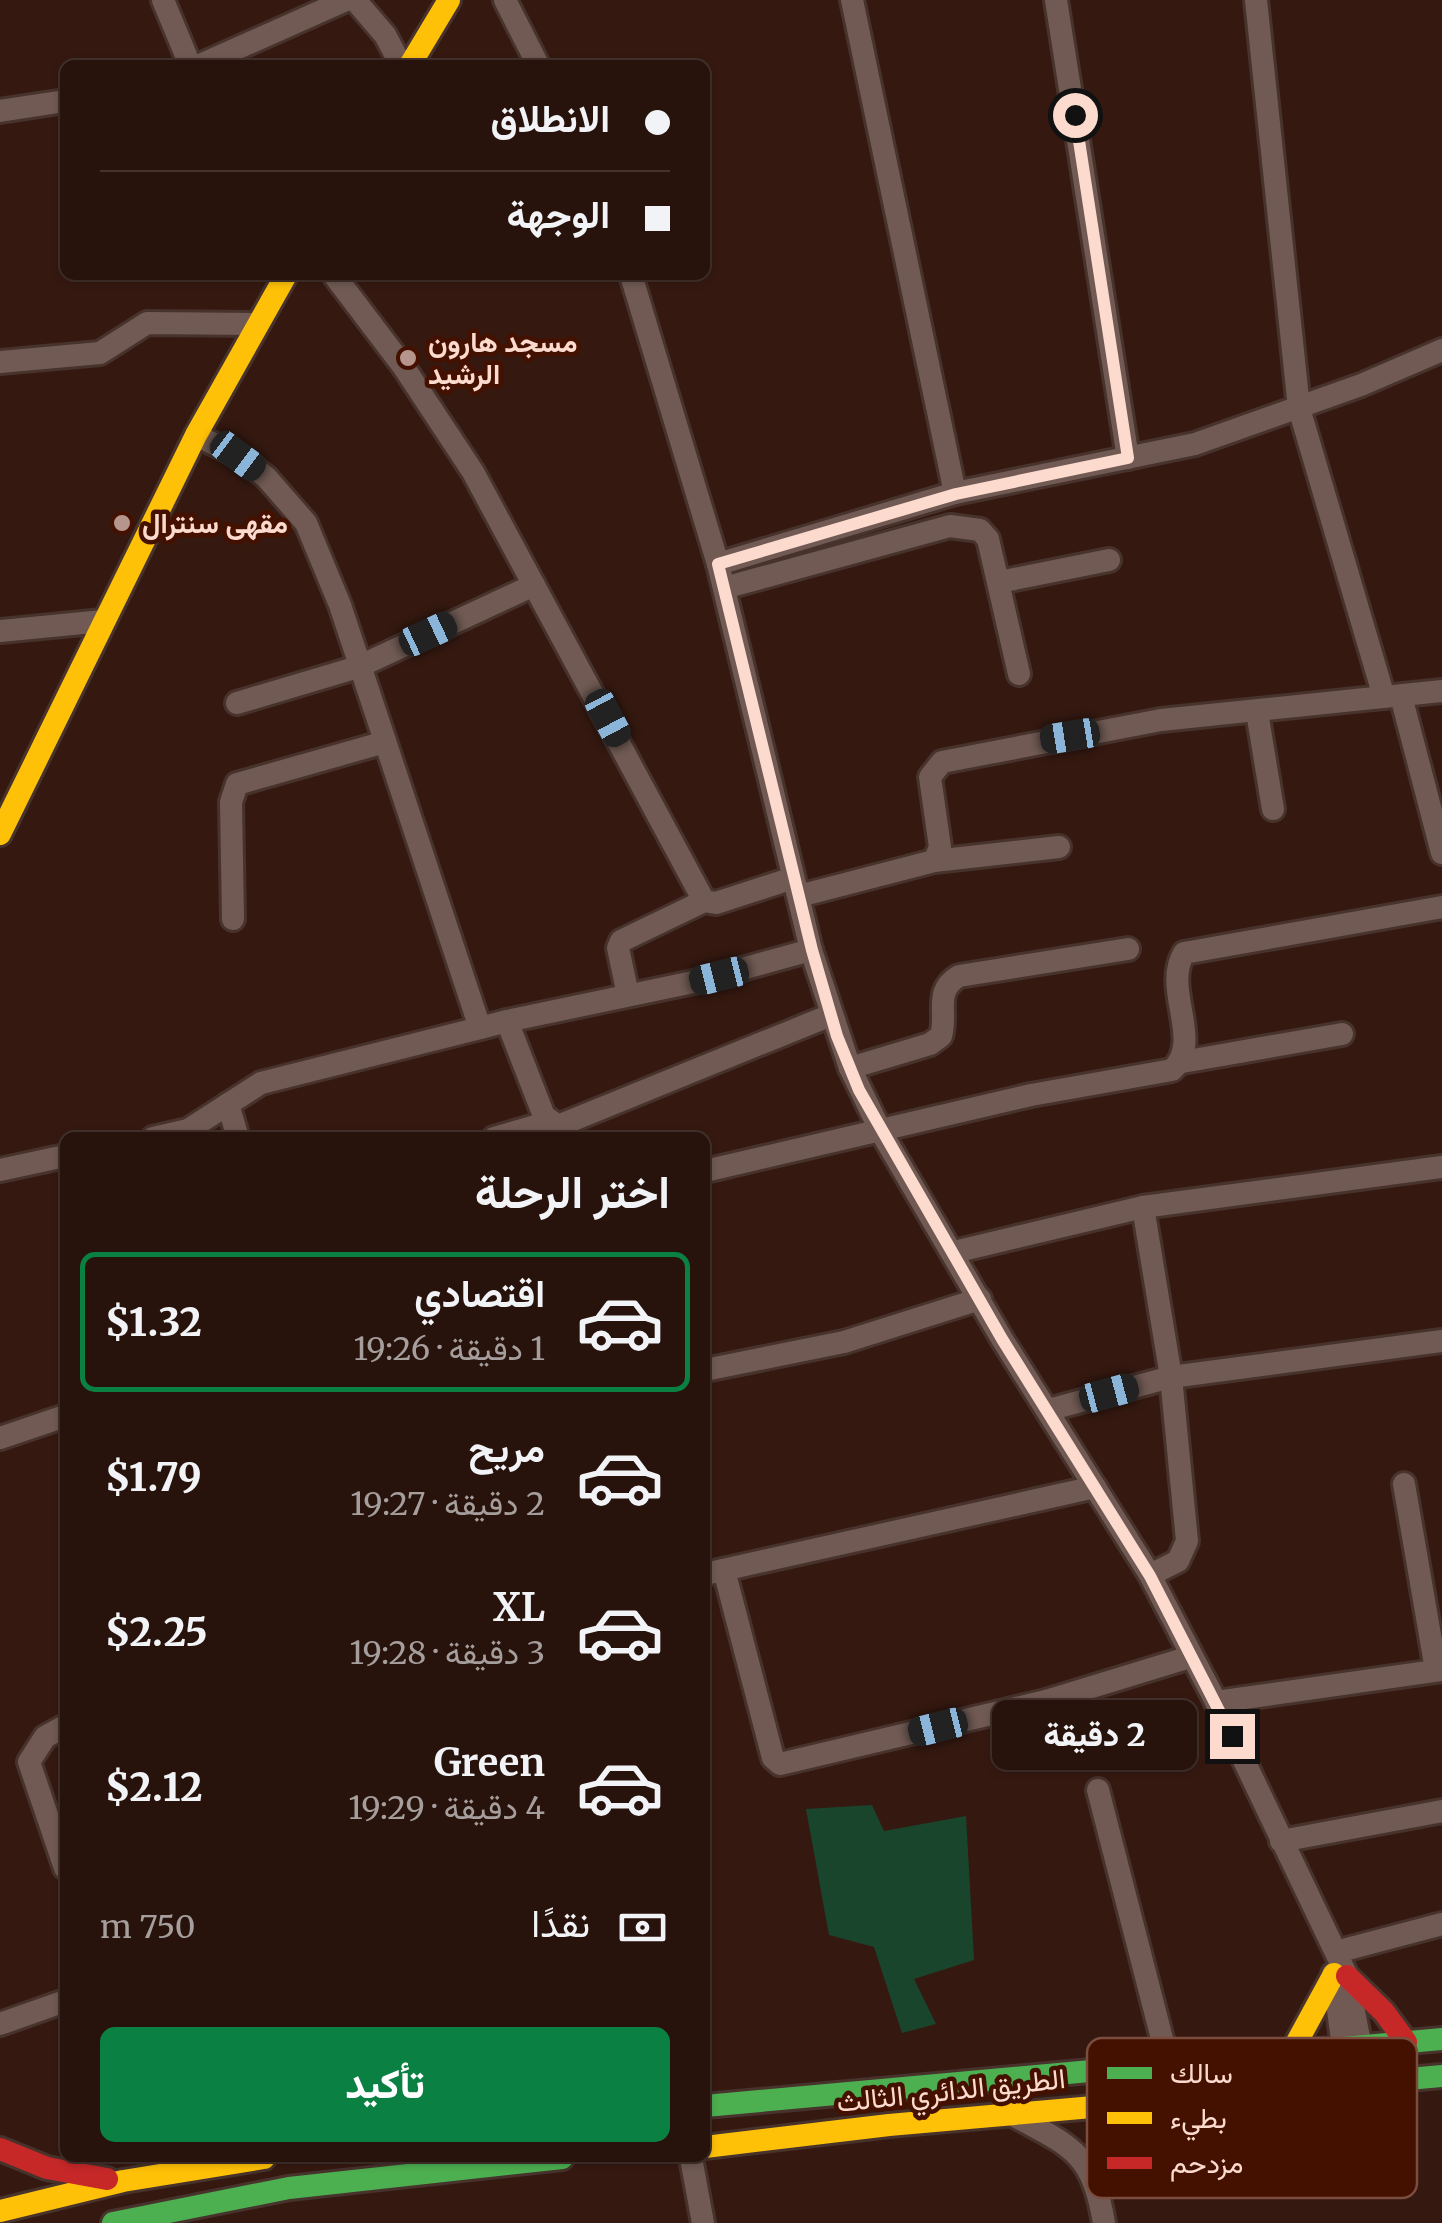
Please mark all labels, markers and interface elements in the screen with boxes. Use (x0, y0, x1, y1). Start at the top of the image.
route start (1053, 93, 1098, 138)
text: الانطلاق (491, 95, 610, 142)
text: الوجهة (507, 191, 610, 238)
place label: مسجد هارون الرشيد (428, 324, 577, 392)
marker: مسجد هارون الرشيد (397, 347, 419, 369)
car (205, 426, 271, 486)
place label: مقهى سنترال (142, 505, 288, 541)
marker: مقهى سنترال (111, 512, 133, 534)
car (394, 608, 462, 660)
car (581, 684, 635, 752)
car (1038, 716, 1102, 756)
car (686, 954, 752, 998)
text: اختر الرحلة (475, 1164, 670, 1220)
text: اقتصادي (414, 1270, 545, 1317)
icon: car (575, 1277, 665, 1367)
text: $1.32 (105, 1299, 202, 1346)
text: 1 دقيقة · 19:26 (353, 1329, 545, 1369)
car (1076, 1371, 1142, 1415)
text: مريح (469, 1425, 545, 1472)
icon: car (575, 1432, 665, 1522)
text: $1.79 (105, 1454, 202, 1501)
text: 2 دقيقة · 19:27 (350, 1484, 545, 1524)
text: XL (493, 1584, 545, 1631)
icon: car (575, 1587, 665, 1677)
text: $2.25 (105, 1609, 207, 1656)
text: 3 دقيقة · 19:28 (350, 1633, 545, 1673)
callout: 2 دقيقة (992, 1701, 1197, 1771)
car (905, 1705, 971, 1749)
route end (1210, 1714, 1255, 1759)
text: 2 دقيقة (1043, 1715, 1146, 1755)
text: Green (434, 1739, 545, 1786)
icon: car (575, 1742, 665, 1832)
text: $2.12 (105, 1764, 202, 1811)
text: 4 دقيقة · 19:29 (348, 1788, 545, 1828)
text: نقدًا (531, 1900, 590, 1947)
icon: cash (615, 1900, 670, 1955)
text: 750 m (100, 1907, 195, 1947)
button: تأكيد (100, 2027, 670, 2142)
legend (1087, 2038, 1417, 2198)
text: سالك (1170, 2055, 1233, 2091)
street label: الطريق الدائري الثالث (835, 2060, 1068, 2125)
text: بطيء (1170, 2100, 1227, 2141)
text: مزدحم (1170, 2145, 1243, 2182)

